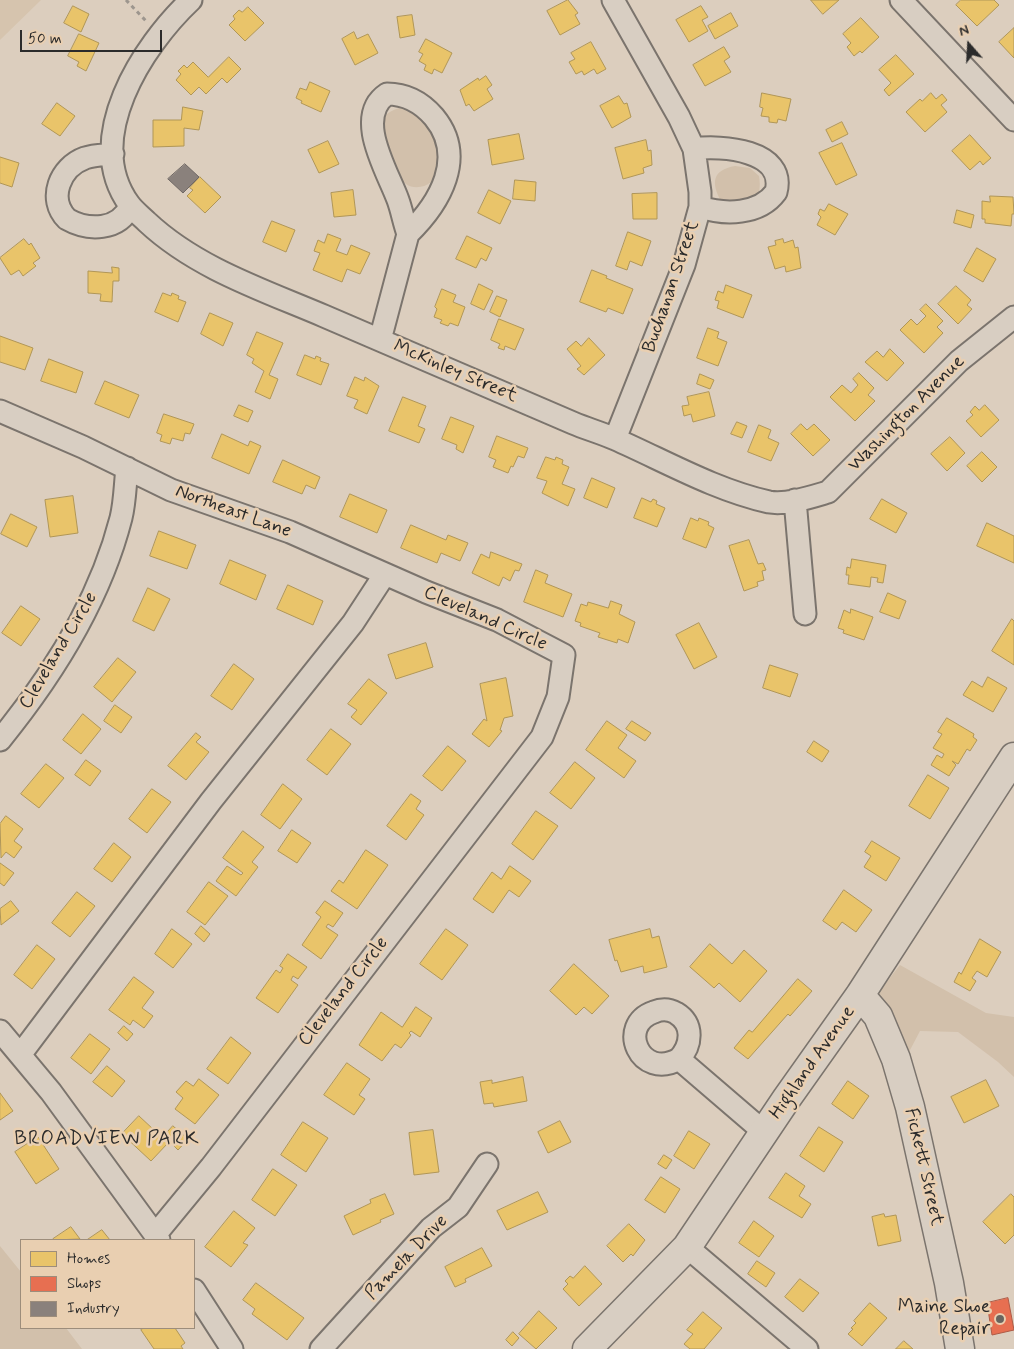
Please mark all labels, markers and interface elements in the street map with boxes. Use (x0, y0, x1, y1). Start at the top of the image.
scale bar (22, 20, 165, 52)
north arrow (944, 20, 994, 70)
text: N (957, 21, 971, 41)
text: 50 m (28, 29, 62, 49)
street label: Buchanan Street (639, 218, 705, 356)
street label: McKinley Street (390, 336, 520, 408)
street label: Washington Avenue (844, 351, 970, 477)
street label: Northeast Lane (172, 480, 294, 544)
street label: Cleveland Circle (420, 582, 550, 656)
street label: Cleveland Circle (15, 588, 103, 714)
street label: Cleveland Circle (294, 933, 394, 1051)
street label: Highland Avenue (765, 1002, 861, 1124)
street label: Fickett Street (898, 1106, 948, 1228)
district label: BROADVIEW PARK (17, 1128, 197, 1152)
street label: Pamela Drive (361, 1211, 453, 1305)
legend (20, 1239, 195, 1329)
text: Homes (67, 1249, 110, 1269)
text: Shops (67, 1274, 101, 1294)
place label: Maine Shoe Repair (898, 1297, 990, 1341)
text: Industry (67, 1299, 120, 1319)
marker: Maine Shoe Repair (994, 1313, 1006, 1325)

